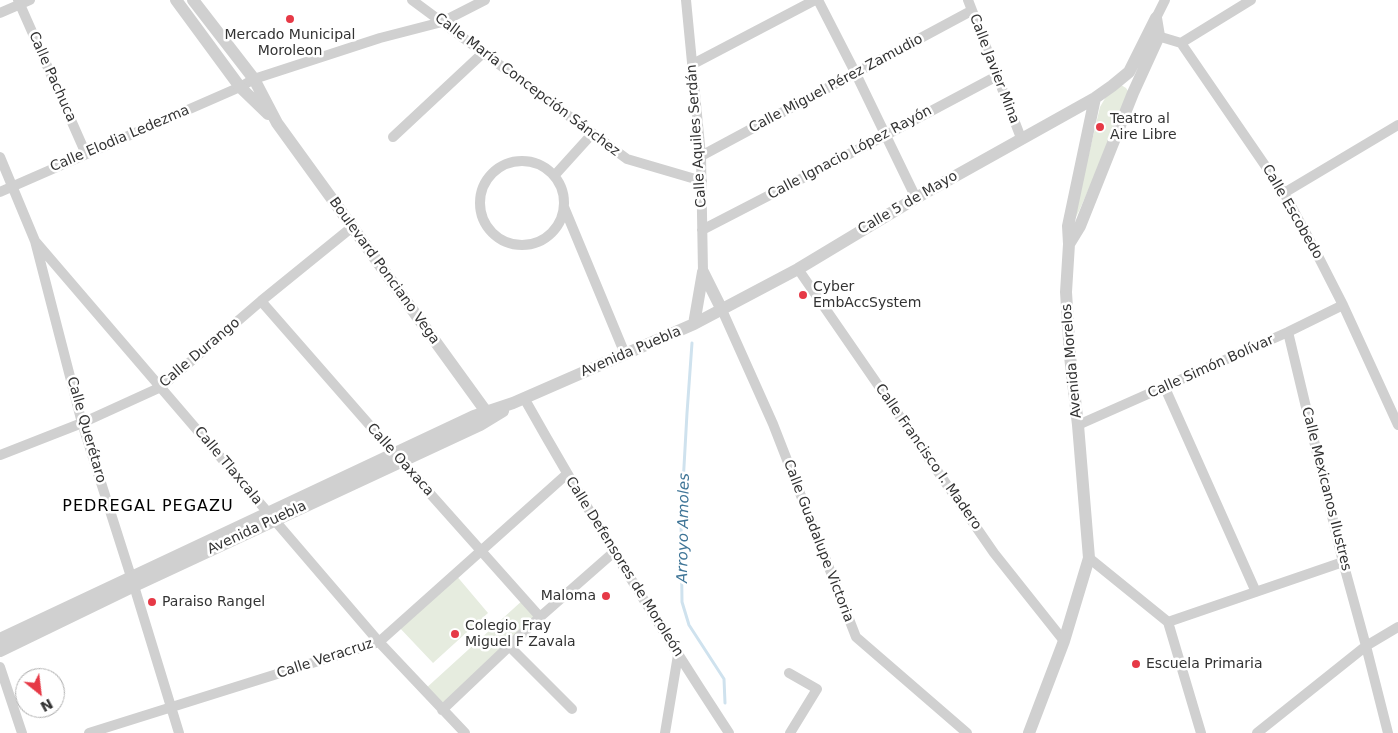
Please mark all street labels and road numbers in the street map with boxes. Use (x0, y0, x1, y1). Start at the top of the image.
street label: Calle María Concepción Sánchez (431, 10, 623, 160)
street label: Calle Javier Mina (965, 12, 1023, 126)
street label: Calle Pachuca (25, 29, 79, 125)
street label: Calle Miguel Pérez Zamudio (746, 31, 926, 137)
street label: Calle Aquiles Serdán (684, 64, 710, 208)
street label: Calle Elodia Ledezma (48, 102, 192, 176)
street label: Calle Ignacio López Rayón (765, 103, 935, 203)
street label: Calle Escobedo (1258, 162, 1326, 262)
street label: Calle 5 de Mayo (855, 168, 961, 238)
street label: Boulevard Ponciano Vega (325, 194, 443, 348)
street label: Avenida Morelos (1059, 303, 1085, 419)
street label: Calle Durango (156, 315, 244, 391)
street label: Avenida Puebla (578, 323, 684, 381)
street label: Calle Simón Bolívar (1145, 332, 1277, 402)
street label: Calle Querétaro (63, 375, 109, 485)
street label: Calle Francisco I. Madero (871, 381, 985, 533)
street label: Calle Mexicanos Ilustres (1297, 405, 1355, 573)
street label: Calle Oaxaca (363, 420, 437, 500)
street label: Calle Tlaxcala (190, 423, 266, 509)
street label: Calle Guadalupe Victoria (779, 457, 857, 625)
street label: Calle Defensores de Moroleón (561, 474, 687, 660)
street label: Avenida Puebla (205, 498, 309, 558)
street label: Calle Veracruz (275, 636, 375, 682)

